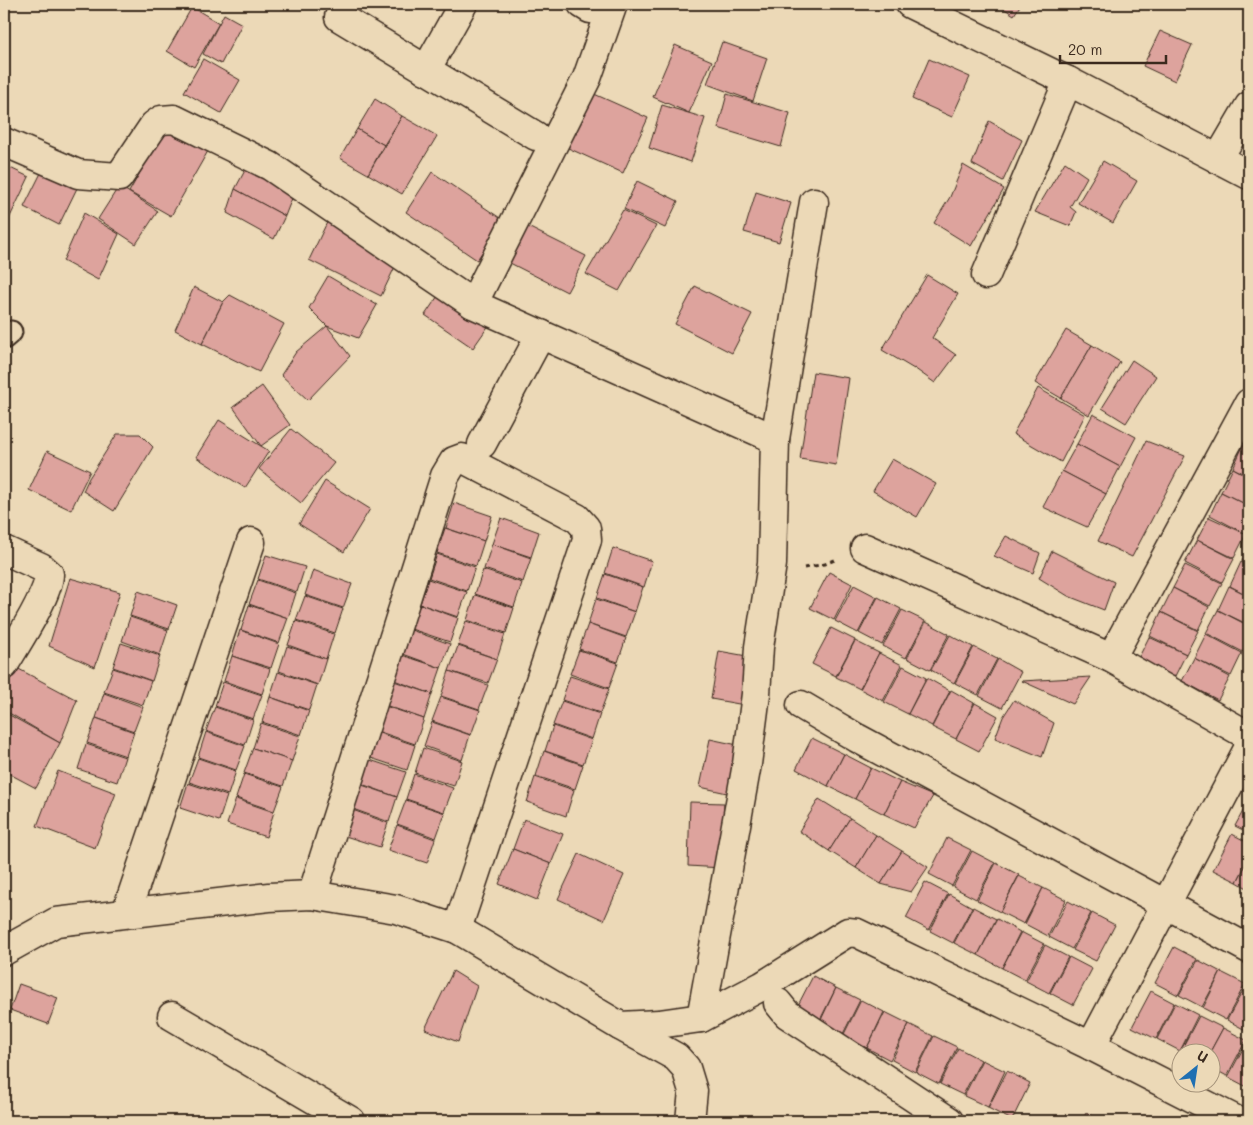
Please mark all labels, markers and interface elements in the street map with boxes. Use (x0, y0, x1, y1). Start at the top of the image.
scale bar (1060, 32, 1167, 64)
text: 20 m (1068, 39, 1102, 59)
north arrow (1170, 1042, 1220, 1092)
text: U (1194, 1046, 1212, 1067)

